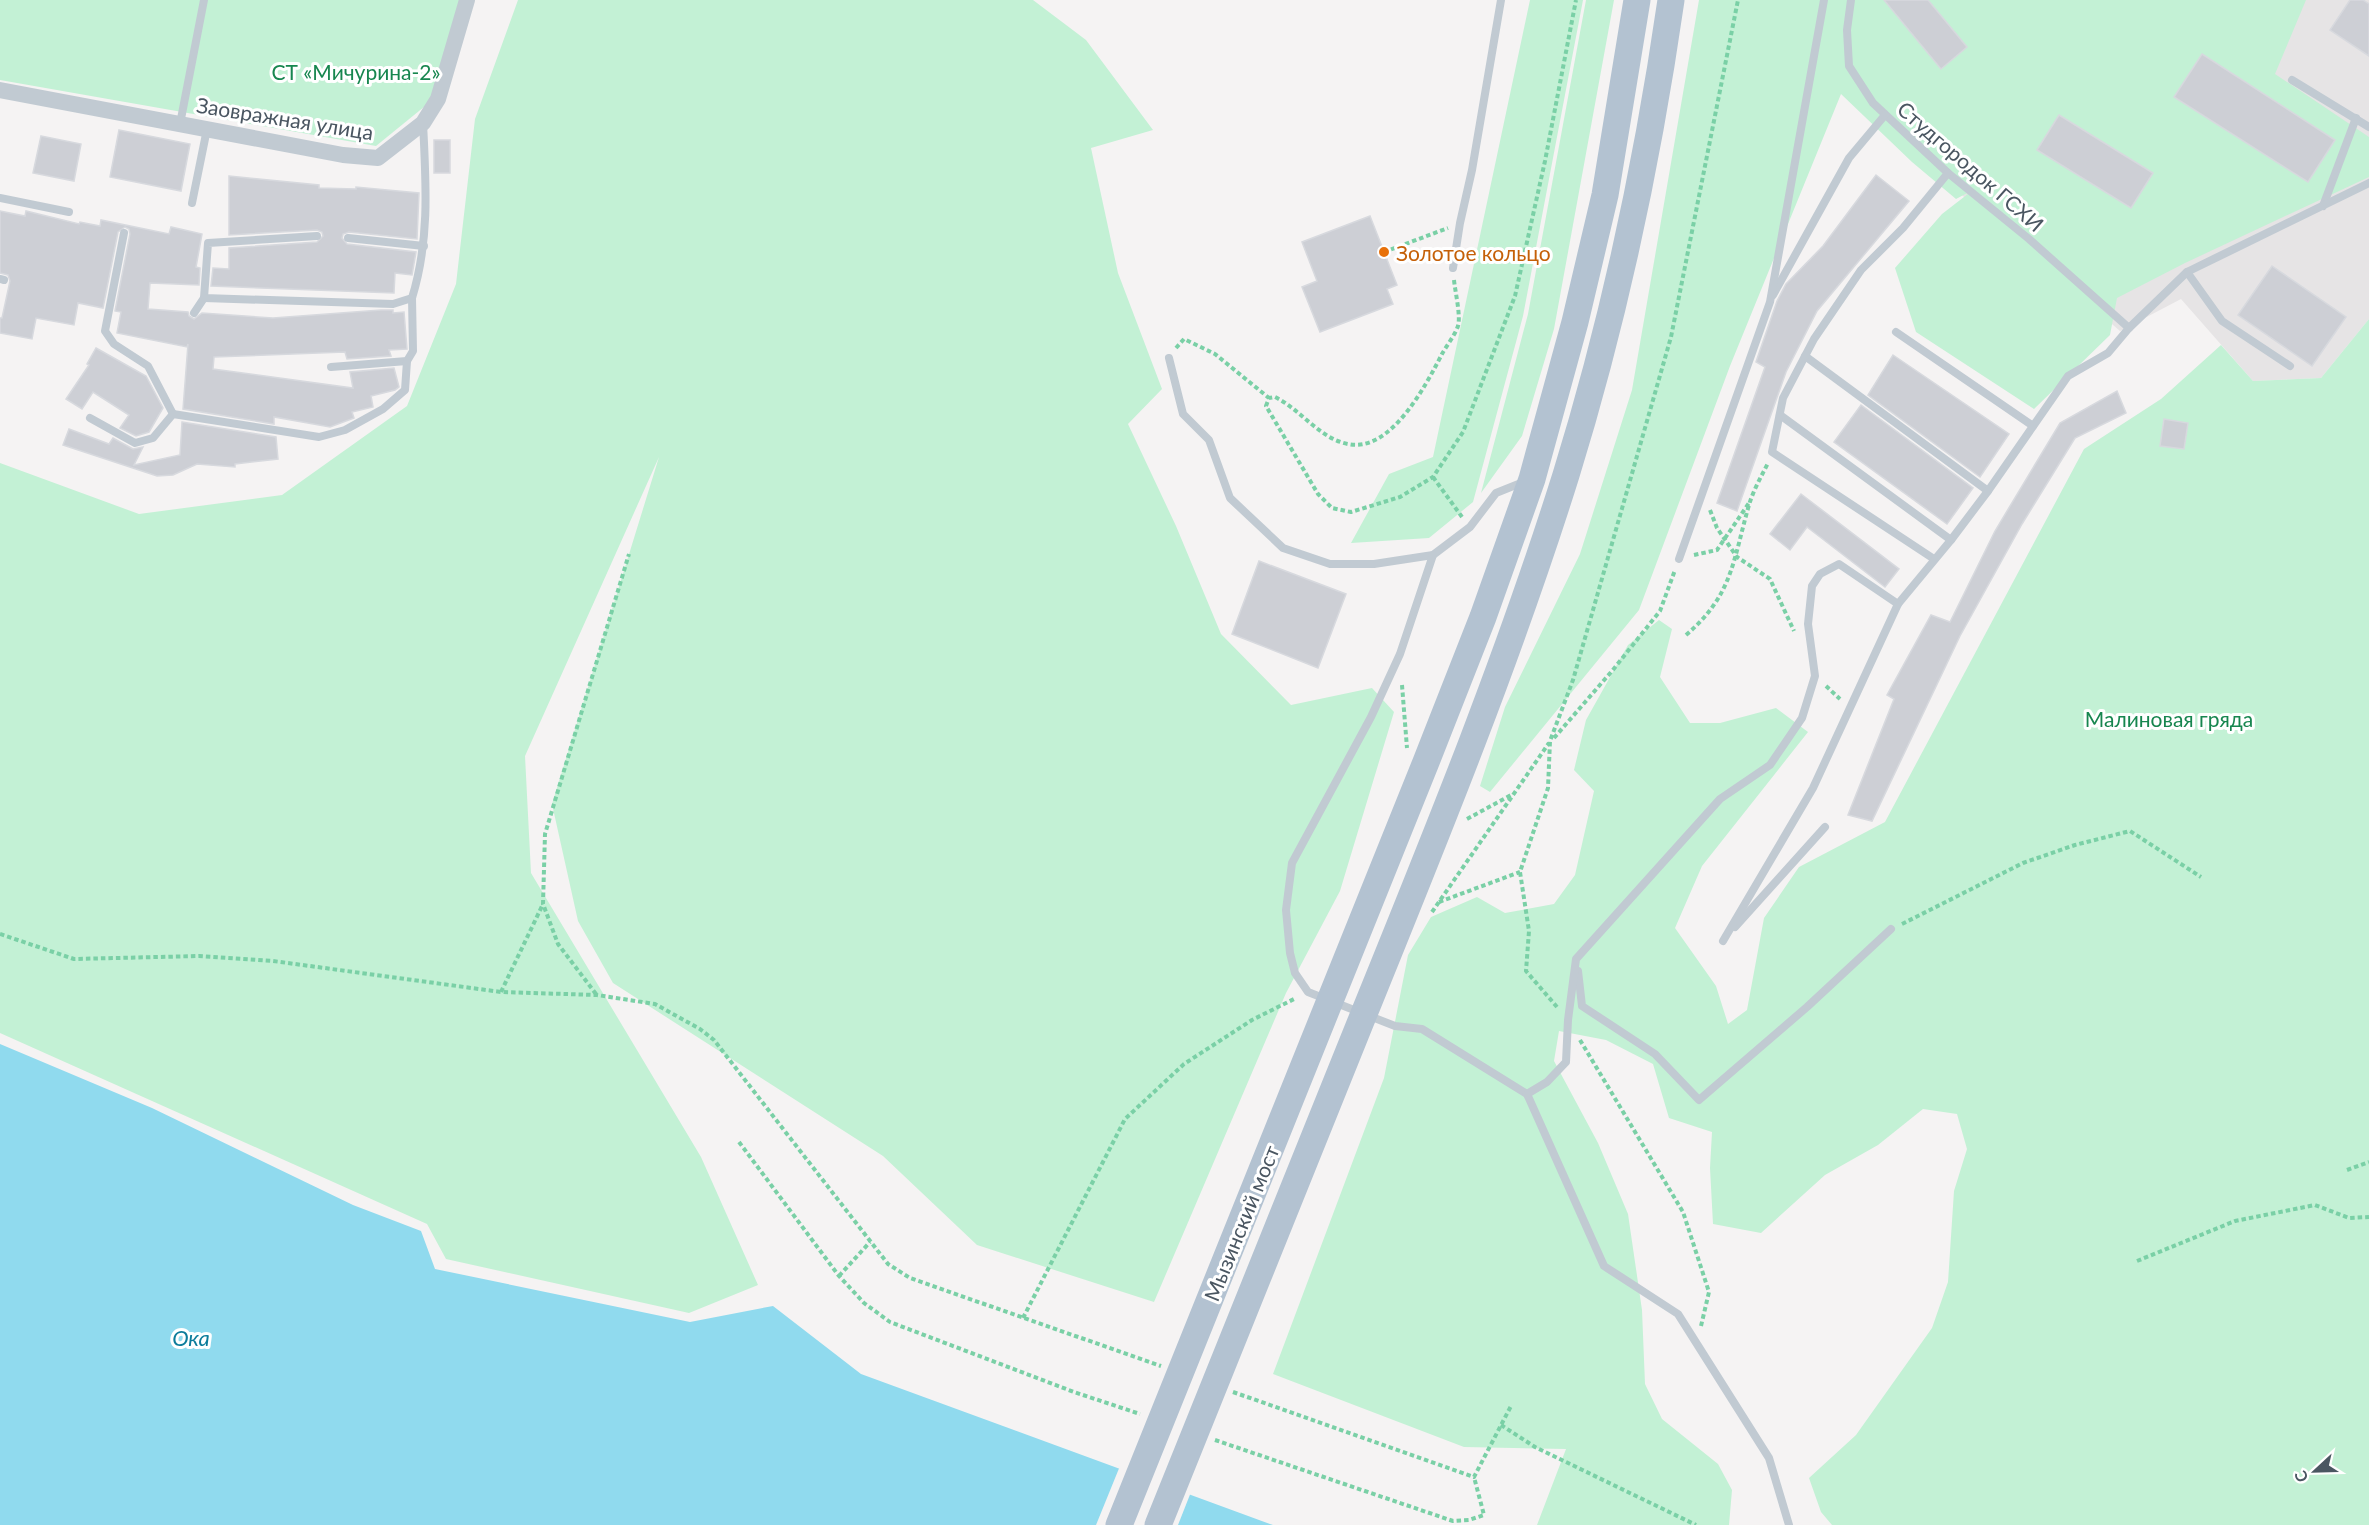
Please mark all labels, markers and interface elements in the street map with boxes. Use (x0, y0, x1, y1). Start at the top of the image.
park label: СТ «Мичурина-2» (272, 59, 441, 84)
street label: Заовражная улица (195, 92, 375, 144)
street label: Студгородок ГСХИ (1893, 96, 2049, 236)
place label: Золотое кольцо (1396, 240, 1551, 265)
marker: Золотое кольцо (1377, 245, 1391, 259)
park label: Малиновая гряда (2085, 706, 2253, 731)
street label: Мызинский мост (1198, 1141, 1284, 1304)
water label: Ока (172, 1324, 210, 1351)
north arrow (2285, 1441, 2345, 1501)
text: С (2290, 1468, 2311, 1485)

